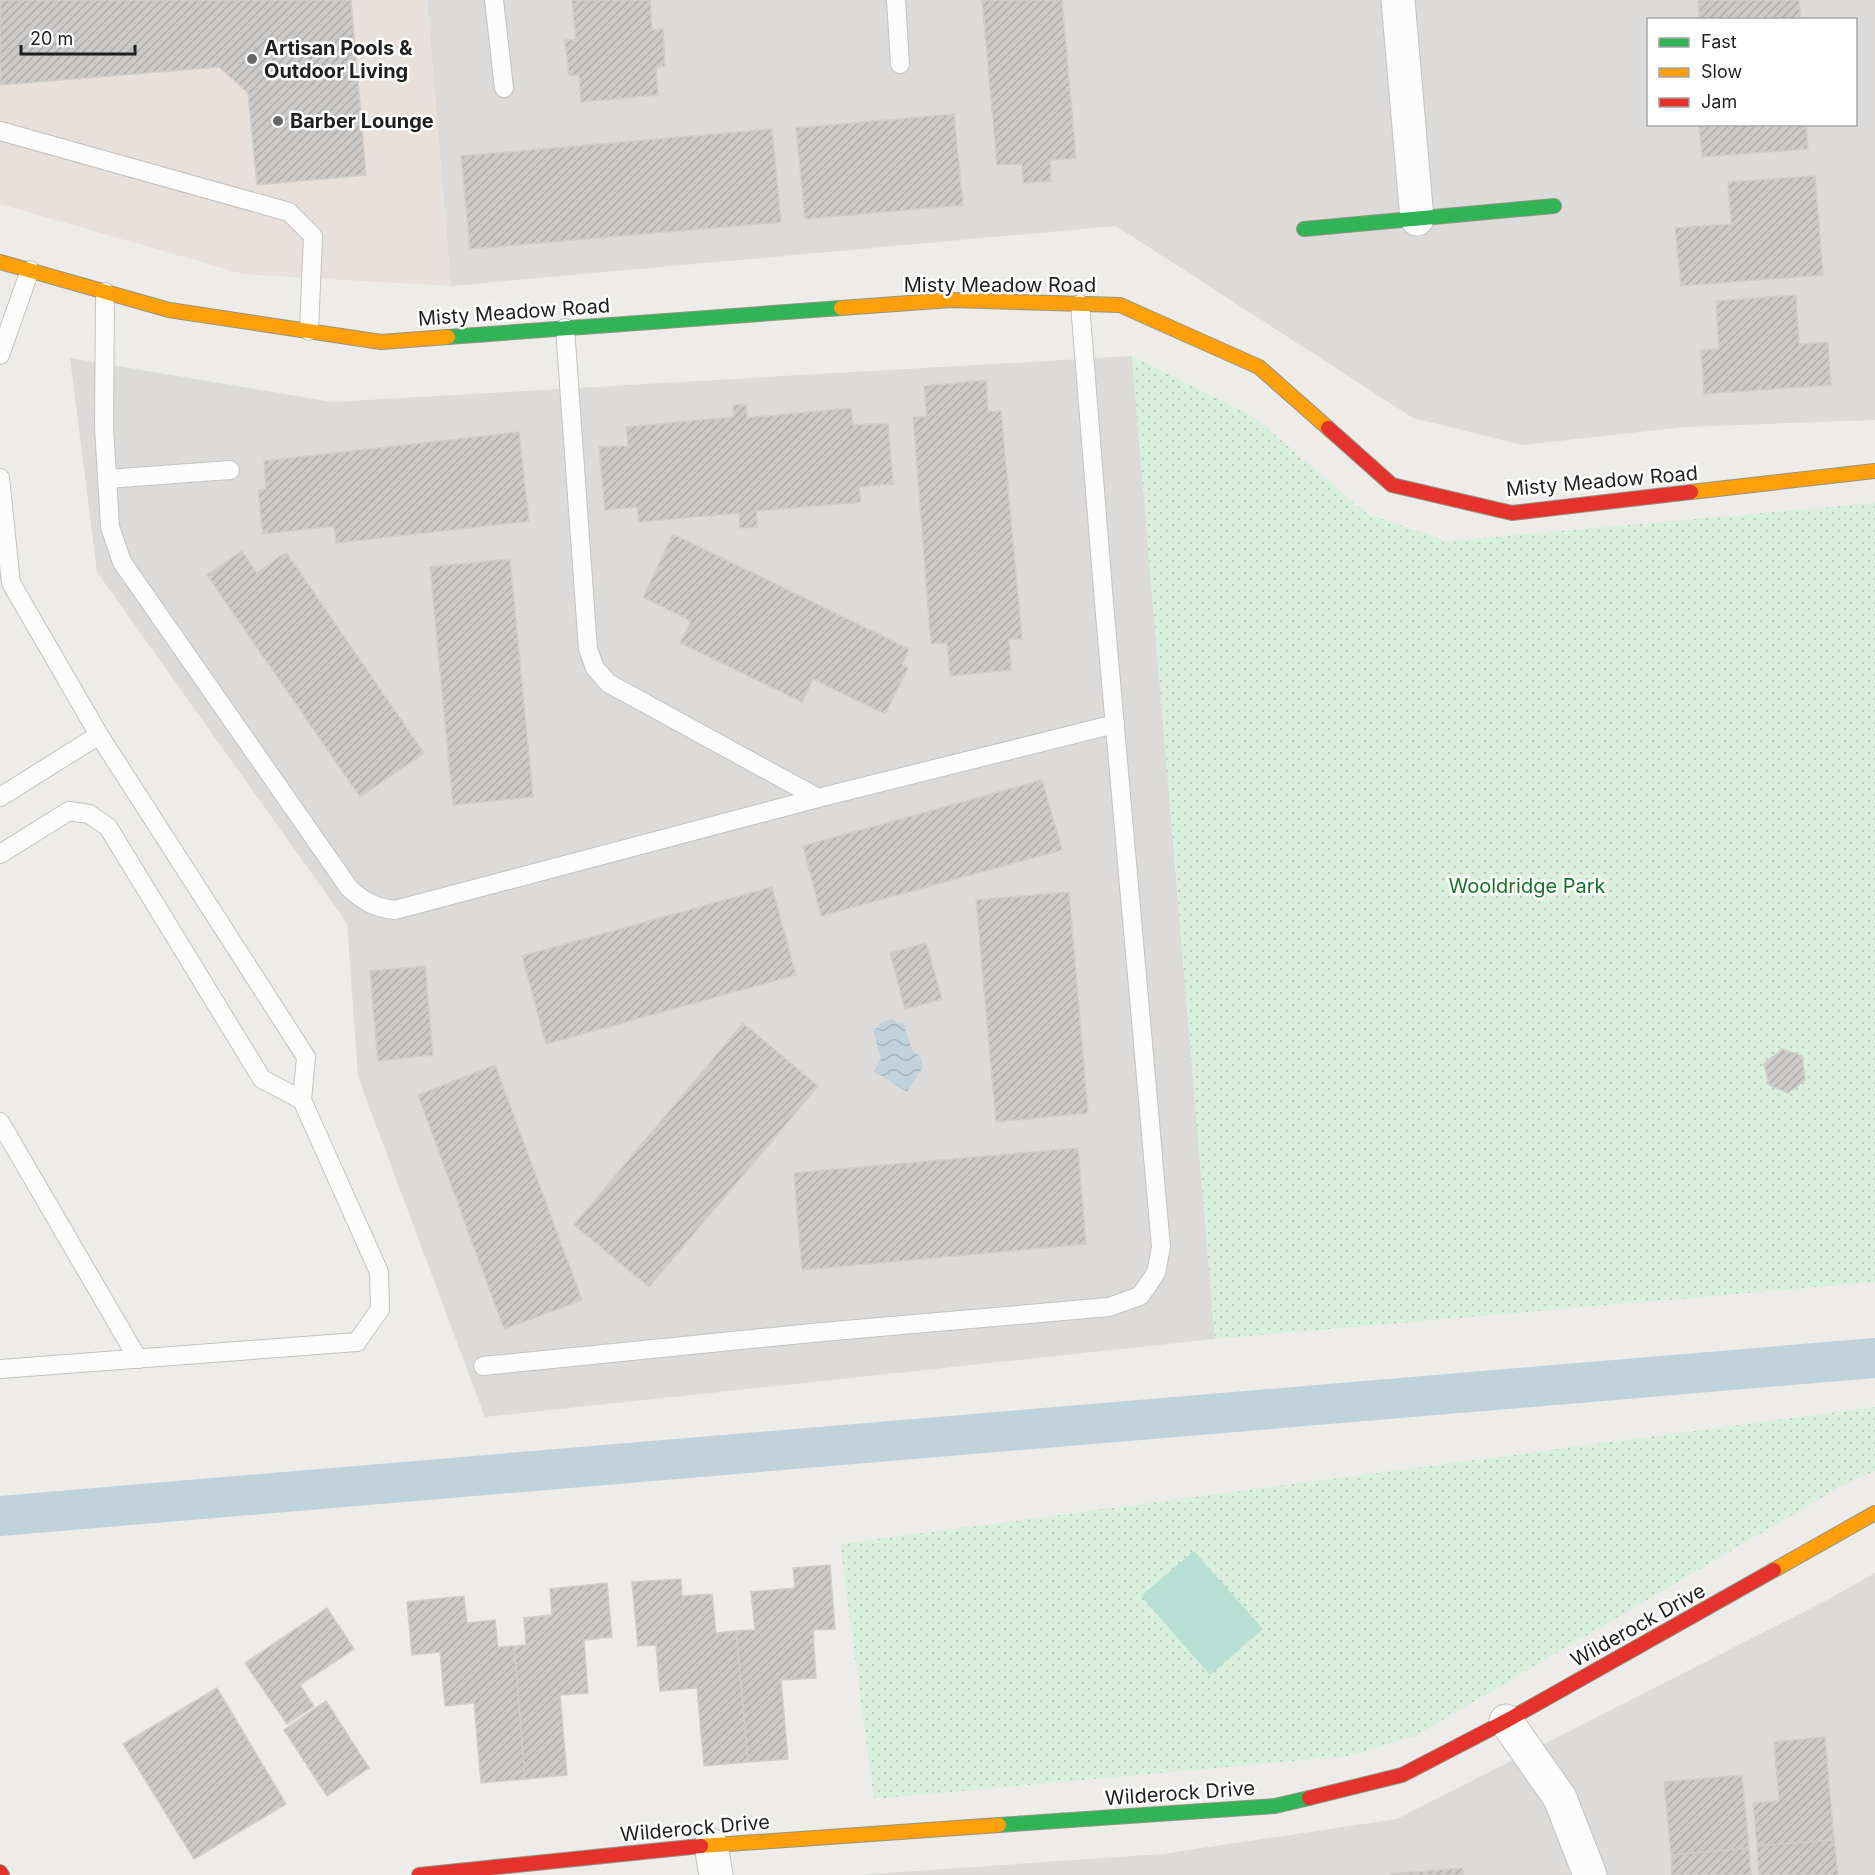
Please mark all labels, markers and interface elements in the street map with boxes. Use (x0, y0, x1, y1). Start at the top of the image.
scale bar (21, 18, 135, 56)
legend (1647, 18, 1857, 126)
text: 20 m (30, 28, 73, 49)
text: Fast (1701, 31, 1737, 52)
place label: Artisan Pools & Outdoor Living (264, 36, 413, 83)
marker: Artisan Pools & Outdoor Living (245, 52, 259, 66)
text: Slow (1701, 61, 1742, 82)
text: Jam (1701, 91, 1737, 112)
place label: Barber Lounge (290, 109, 434, 133)
marker: Barber Lounge (271, 114, 285, 128)
street label: Misty Meadow Road (904, 273, 1096, 297)
street label: Misty Meadow Road (417, 293, 611, 331)
street label: Misty Meadow Road (1505, 461, 1699, 501)
park label: Wooldridge Park (1448, 874, 1606, 898)
street label: Wilderock Drive (1567, 1578, 1709, 1672)
street label: Wilderock Drive (1104, 1776, 1256, 1810)
street label: Wilderock Drive (619, 1810, 771, 1846)

